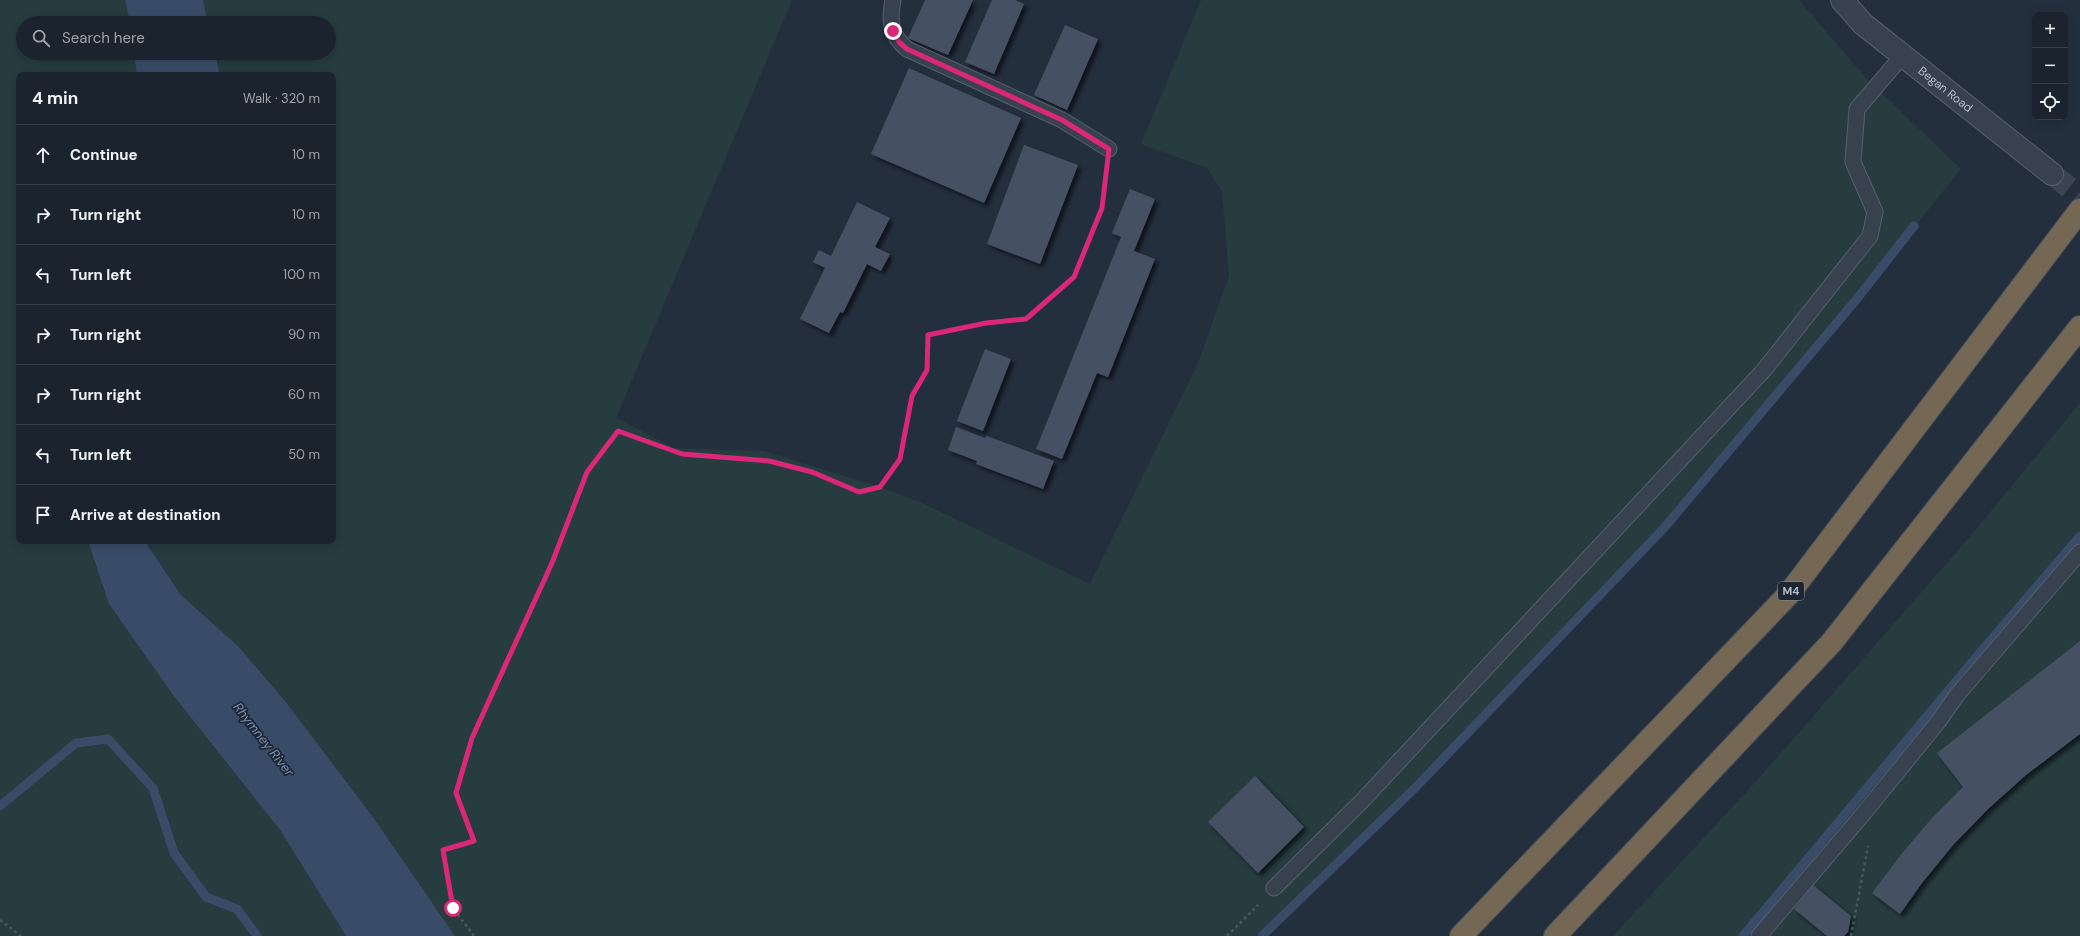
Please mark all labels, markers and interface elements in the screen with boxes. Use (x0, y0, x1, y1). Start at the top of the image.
map controls (2032, 12, 2068, 120)
button: + (2032, 12, 2068, 48)
search box (16, 16, 336, 60)
route end (884, 22, 902, 40)
icon: search (30, 27, 52, 49)
text: Search here (62, 28, 145, 48)
button: − (2032, 48, 2068, 84)
street label: Began Road (1915, 63, 1976, 116)
button: locate (2032, 84, 2068, 120)
text: 4 min (32, 87, 78, 109)
text: Walk · 320 m (243, 90, 320, 107)
icon: ahead (32, 144, 54, 166)
text: Continue (70, 145, 138, 165)
text: 10 m (292, 146, 320, 163)
icon: right (32, 204, 54, 226)
text: Turn right (70, 205, 141, 225)
text: 10 m (292, 206, 320, 223)
icon: left (32, 264, 54, 286)
text: Turn left (70, 265, 131, 285)
text: 100 m (283, 266, 320, 283)
icon: right (32, 324, 54, 346)
text: Turn right (70, 325, 141, 345)
text: 90 m (288, 326, 320, 343)
icon: right (32, 384, 54, 406)
text: Turn right (70, 385, 141, 405)
text: 60 m (288, 386, 320, 403)
icon: left (32, 444, 54, 466)
text: Turn left (70, 445, 131, 465)
text: 50 m (288, 446, 320, 463)
icon: arrive (32, 504, 54, 526)
text: Arrive at destination (70, 505, 221, 525)
road number: M4 (1778, 582, 1804, 600)
water label: Rhymney River (229, 699, 298, 781)
route start (444, 899, 462, 917)

